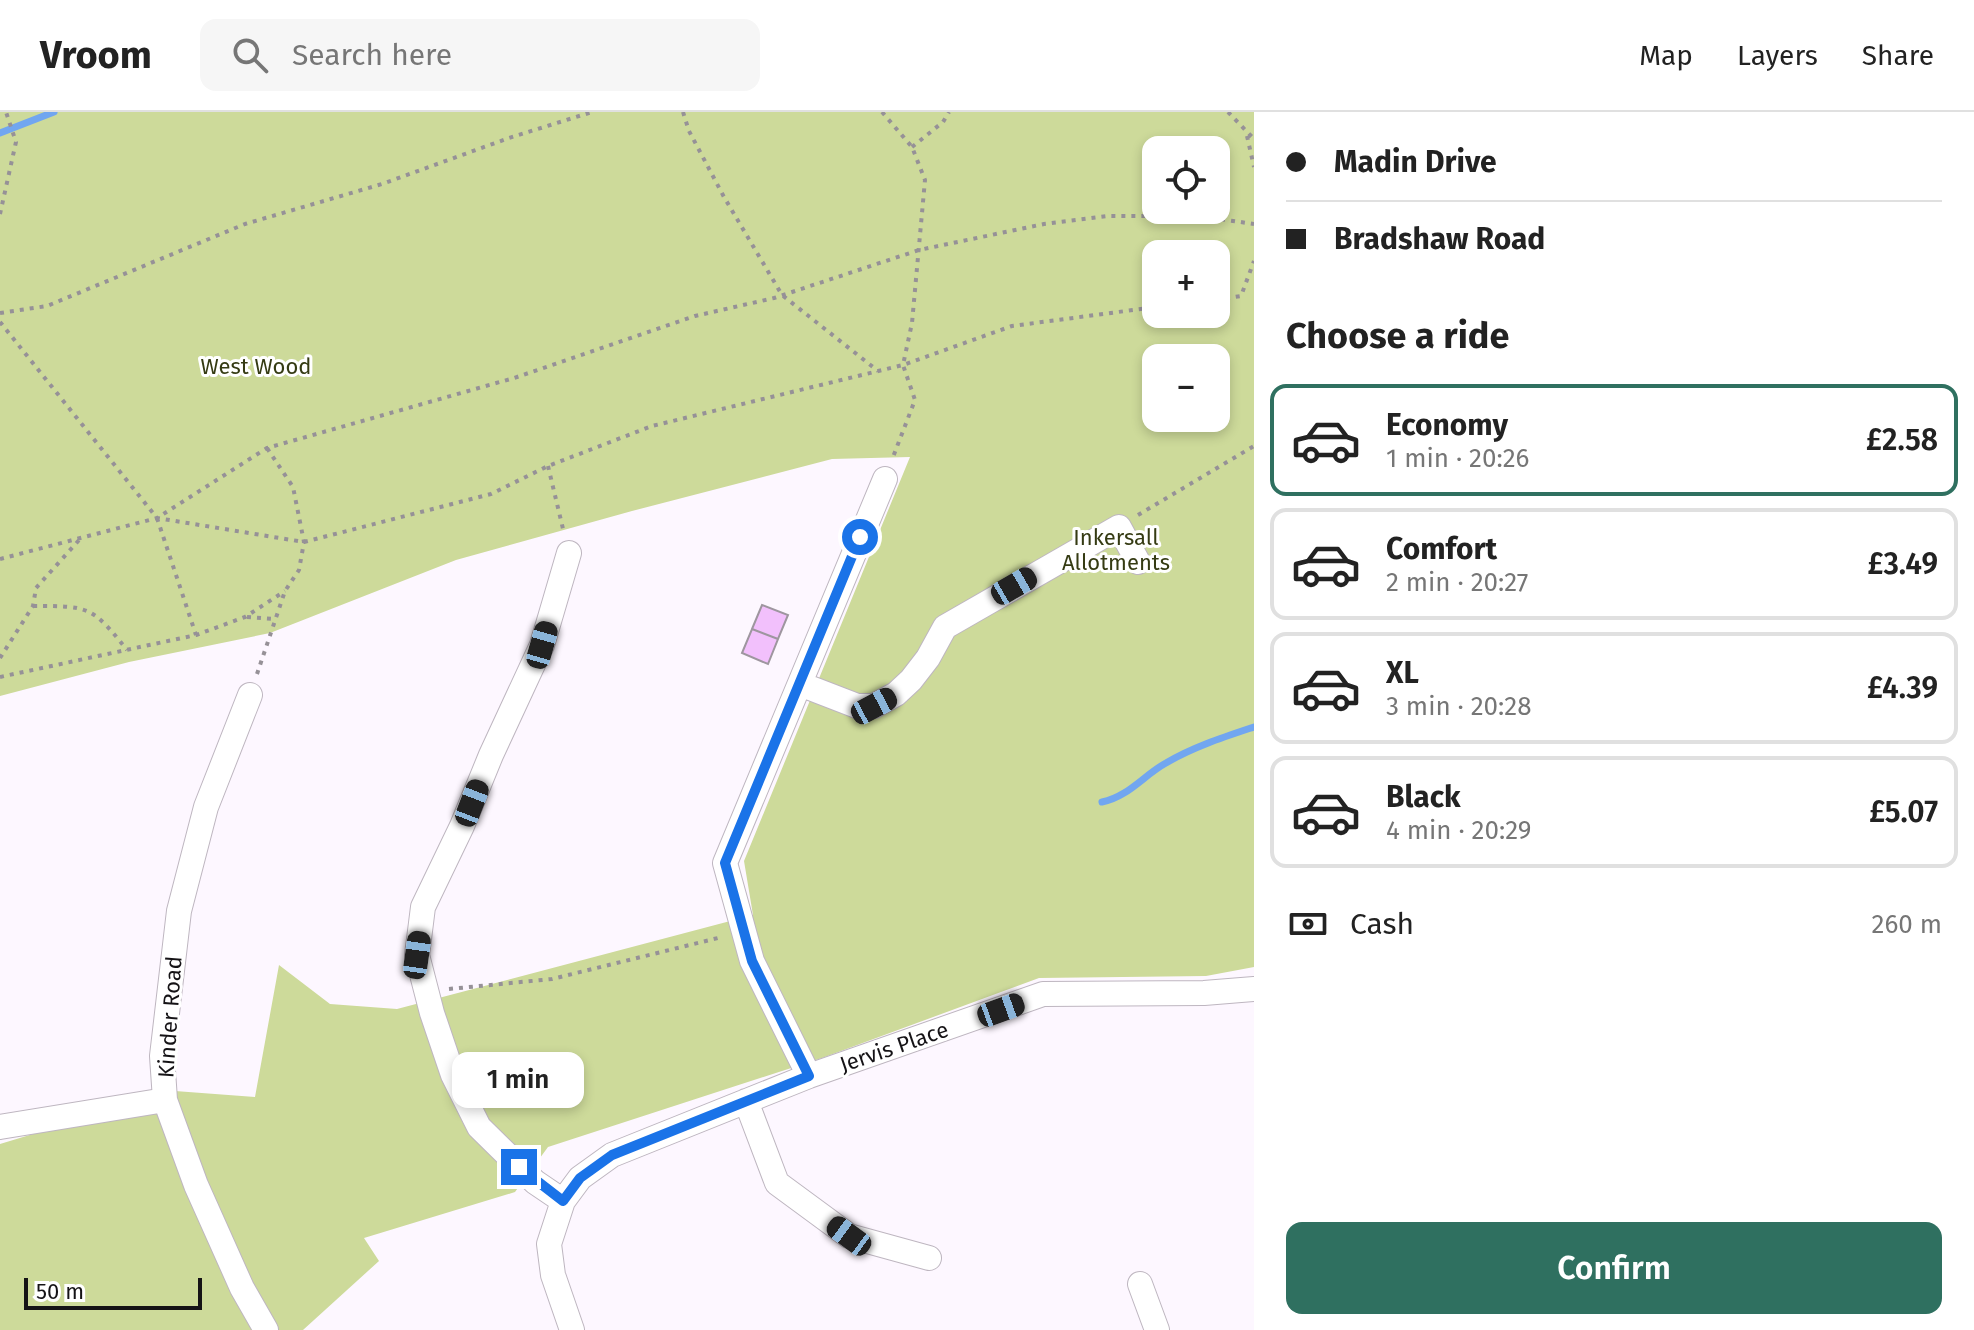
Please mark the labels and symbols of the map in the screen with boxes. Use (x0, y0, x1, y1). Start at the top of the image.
park label: West Wood (201, 353, 311, 380)
route start (842, 519, 878, 555)
park label: Inkersall Allotments (1062, 524, 1170, 576)
car (987, 564, 1041, 608)
car (524, 619, 560, 671)
car (847, 684, 901, 728)
car (452, 776, 492, 830)
car (402, 930, 432, 980)
street label: Kinder Road (152, 955, 188, 1079)
car (974, 991, 1028, 1029)
street label: Jervis Place (836, 1016, 952, 1078)
callout: 1 min (453, 1051, 585, 1107)
route end (501, 1149, 537, 1185)
car (823, 1212, 875, 1260)
scale bar (24, 1274, 202, 1310)

